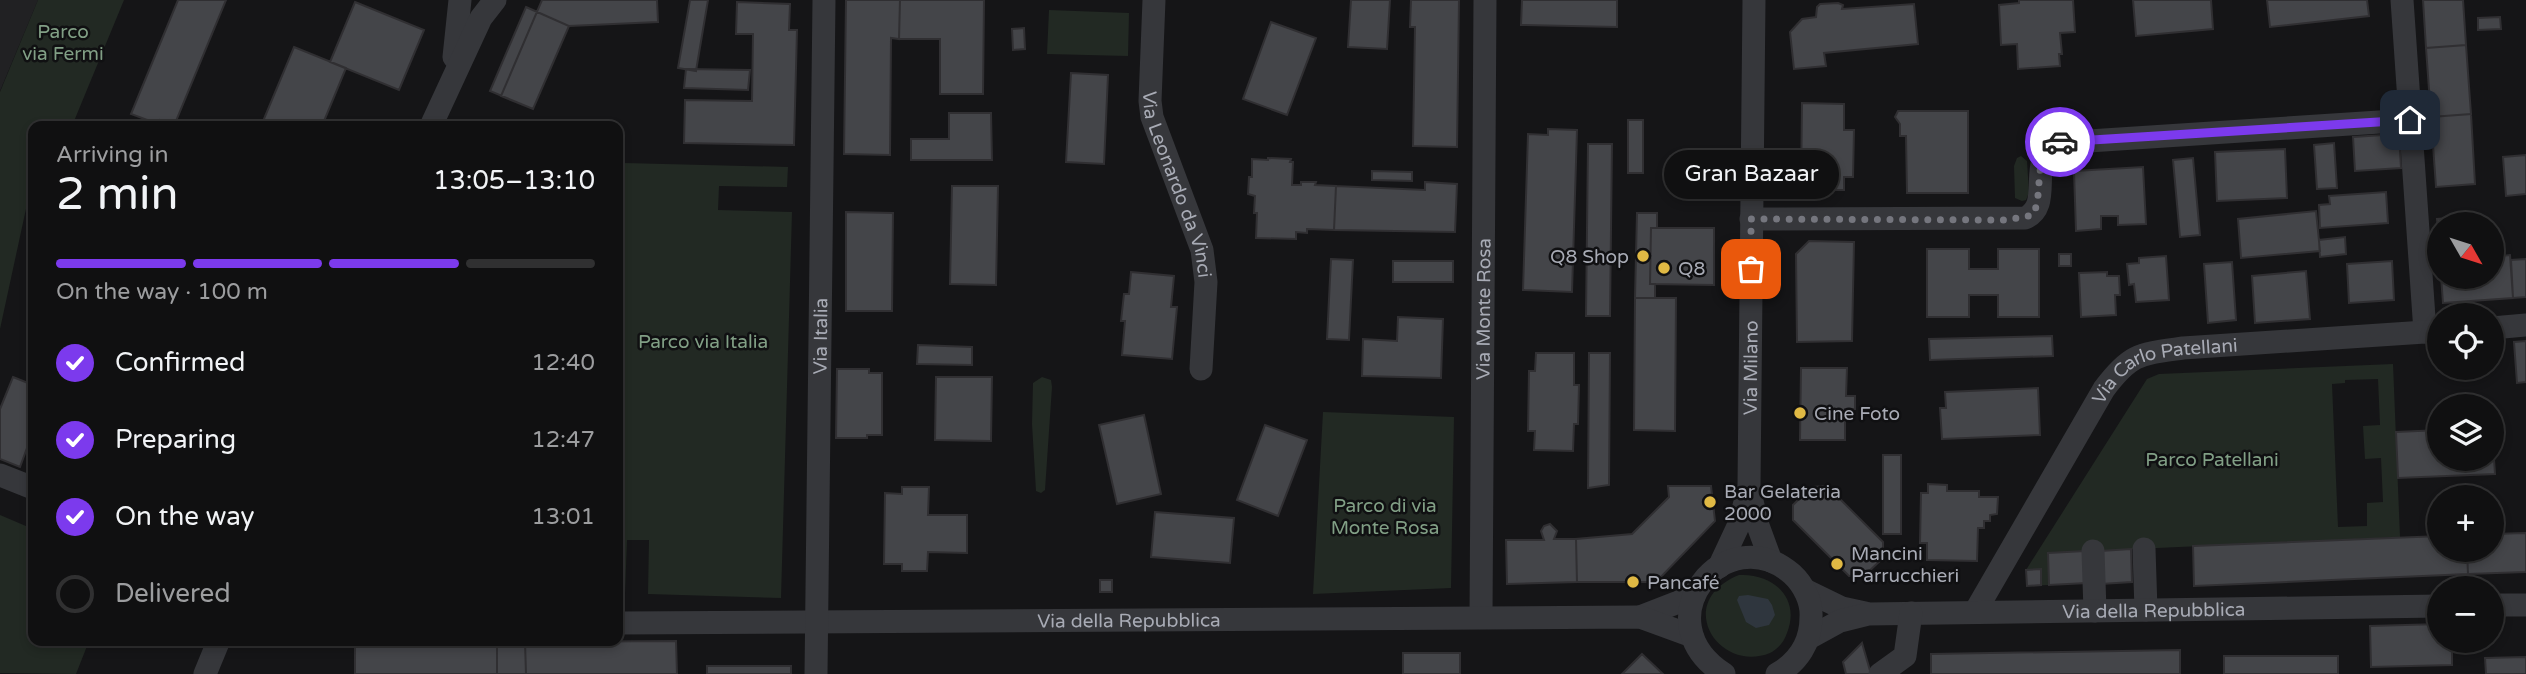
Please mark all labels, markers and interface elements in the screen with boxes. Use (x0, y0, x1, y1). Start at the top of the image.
park label: Parco via Fermi (22, 21, 104, 65)
street label: Via Leonardo da Vinci (1138, 90, 1215, 279)
pin (2380, 90, 2440, 150)
icon: home (2391, 101, 2429, 139)
courier (2025, 107, 2095, 177)
icon: car (2041, 123, 2079, 161)
text: Arriving in (56, 141, 169, 169)
callout: Gran Bazaar (1664, 150, 1838, 199)
text: Gran Bazaar (1684, 160, 1819, 188)
text: 13:05–13:10 (433, 165, 595, 196)
text: 2 min (56, 167, 179, 222)
north arrow (2427, 212, 2504, 289)
map controls (2427, 212, 2504, 653)
street label: Via Monte Rosa (1473, 238, 1495, 380)
pin (1721, 239, 1781, 299)
place label: Q8 Shop (1550, 246, 1629, 268)
marker: Q8 Shop (1635, 248, 1651, 264)
icon: bag (1732, 250, 1770, 288)
place label: Q8 (1678, 258, 1705, 280)
marker: Q8 (1656, 260, 1672, 276)
text: On the way · 100 m (56, 278, 268, 306)
street label: Via Italia (810, 298, 832, 375)
button: locate (2427, 303, 2504, 380)
street label: Via Milano (1740, 320, 1763, 415)
park label: Parco via Italia (638, 331, 768, 353)
street label: Via Carlo Patellani (2088, 334, 2238, 408)
icon: check (56, 344, 94, 382)
text: Confirmed (115, 347, 245, 378)
text: 12:40 (531, 349, 595, 377)
button: layers (2427, 394, 2504, 471)
place label: Cine Foto (1814, 403, 1900, 425)
marker: Cine Foto (1792, 405, 1808, 421)
icon: check (56, 421, 94, 459)
text: Preparing (115, 424, 236, 455)
text: 12:47 (531, 426, 595, 454)
park label: Parco Patellani (2145, 449, 2279, 471)
place label: Bar Gelateria 2000 (1724, 481, 1841, 525)
button: + (2427, 485, 2504, 562)
marker: Bar Gelateria 2000 (1702, 494, 1718, 510)
park label: Parco di via Monte Rosa (1331, 495, 1439, 539)
icon: check (56, 498, 94, 536)
text: On the way (115, 501, 255, 532)
text: 13:01 (531, 503, 595, 531)
place label: Mancini Parrucchieri (1851, 543, 1959, 587)
marker: Mancini Parrucchieri (1829, 556, 1845, 572)
place label: Pancafé (1647, 572, 1720, 594)
marker: Pancafé (1625, 574, 1641, 590)
button: − (2427, 576, 2504, 653)
text: Delivered (115, 578, 231, 609)
street label: Via della Repubblica (2062, 599, 2246, 623)
street label: Via della Repubblica (1037, 609, 1221, 633)

